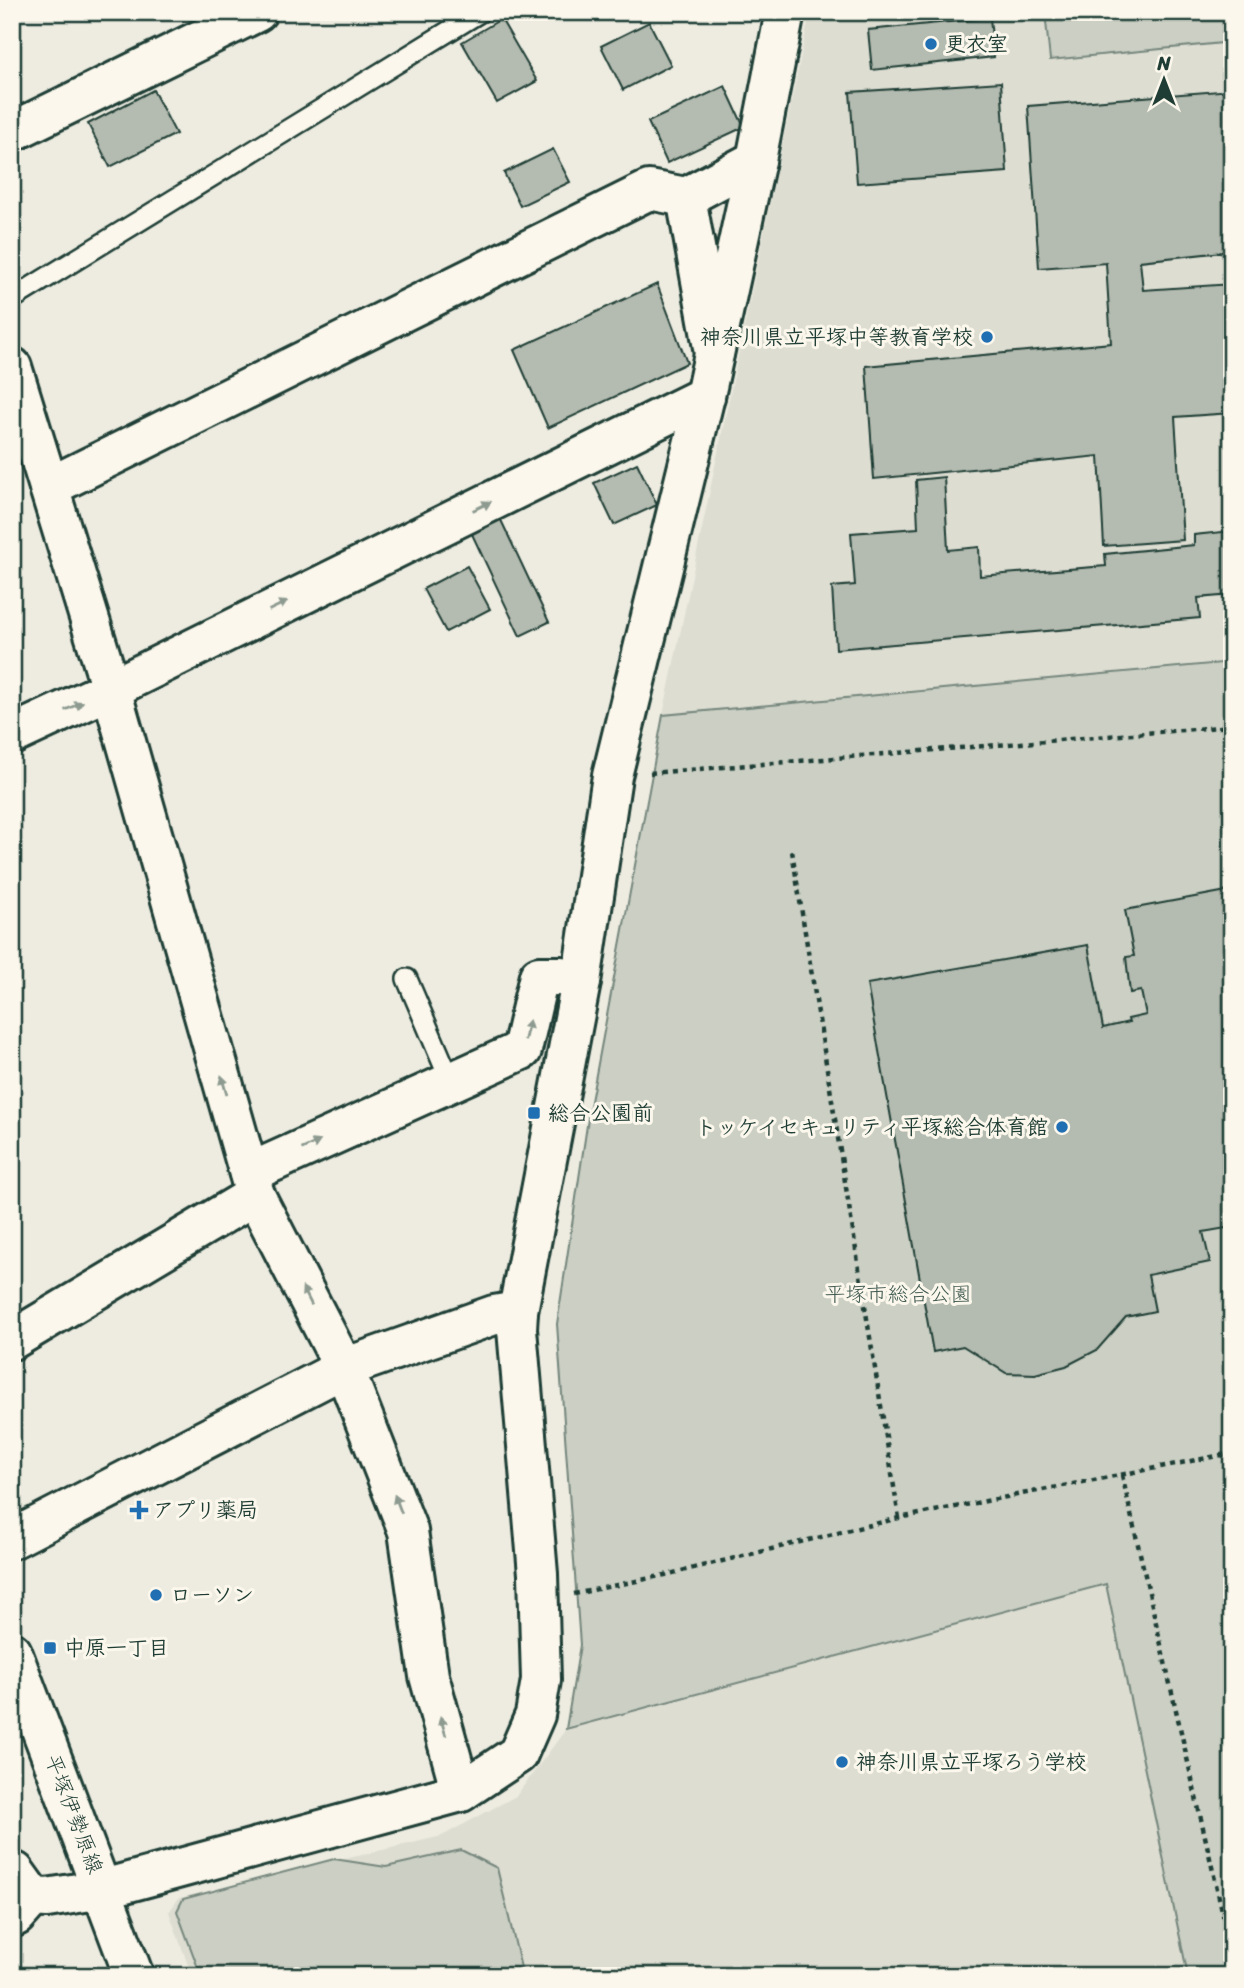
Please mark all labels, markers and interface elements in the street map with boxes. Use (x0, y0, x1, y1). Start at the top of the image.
place label: 更衣室 (945, 25, 1008, 63)
marker: 更衣室 (923, 36, 939, 52)
north arrow (1128, 46, 1198, 116)
text: N (1156, 47, 1171, 80)
place label: 神奈川県立平塚中等教育学校 (700, 318, 973, 356)
marker: 神奈川県立平塚中等教育学校 (979, 329, 995, 345)
one-way arrow (472, 500, 492, 511)
one-way arrow (268, 601, 288, 612)
one-way arrow (64, 701, 84, 712)
one-way arrow (522, 1019, 533, 1041)
one-way arrow (218, 1074, 229, 1096)
place label: 総合公園前 (548, 1094, 653, 1132)
marker: 総合公園前 (526, 1105, 542, 1121)
place label: トッケイセキュリティ平塚総合体育館 (696, 1108, 1048, 1146)
marker: トッケイセキュリティ平塚総合体育館 (1054, 1119, 1070, 1135)
one-way arrow (301, 1139, 322, 1150)
park label: 平塚市総合公園 (825, 1275, 972, 1313)
one-way arrow (302, 1286, 313, 1306)
place label: アプリ薬局 (153, 1491, 258, 1529)
one-way arrow (392, 1494, 403, 1515)
marker: アプリ薬局 (131, 1502, 147, 1518)
place label: ローソン (170, 1576, 254, 1614)
marker: ローソン (148, 1587, 164, 1603)
place label: 中原一丁目 (64, 1629, 169, 1667)
marker: 中原一丁目 (42, 1640, 58, 1656)
one-way arrow (437, 1716, 447, 1737)
place label: 神奈川県立平塚ろう学校 (856, 1743, 1087, 1781)
street label: 平塚伊勢原線 (34, 1748, 114, 1880)
marker: 神奈川県立平塚ろう学校 (834, 1754, 850, 1770)

